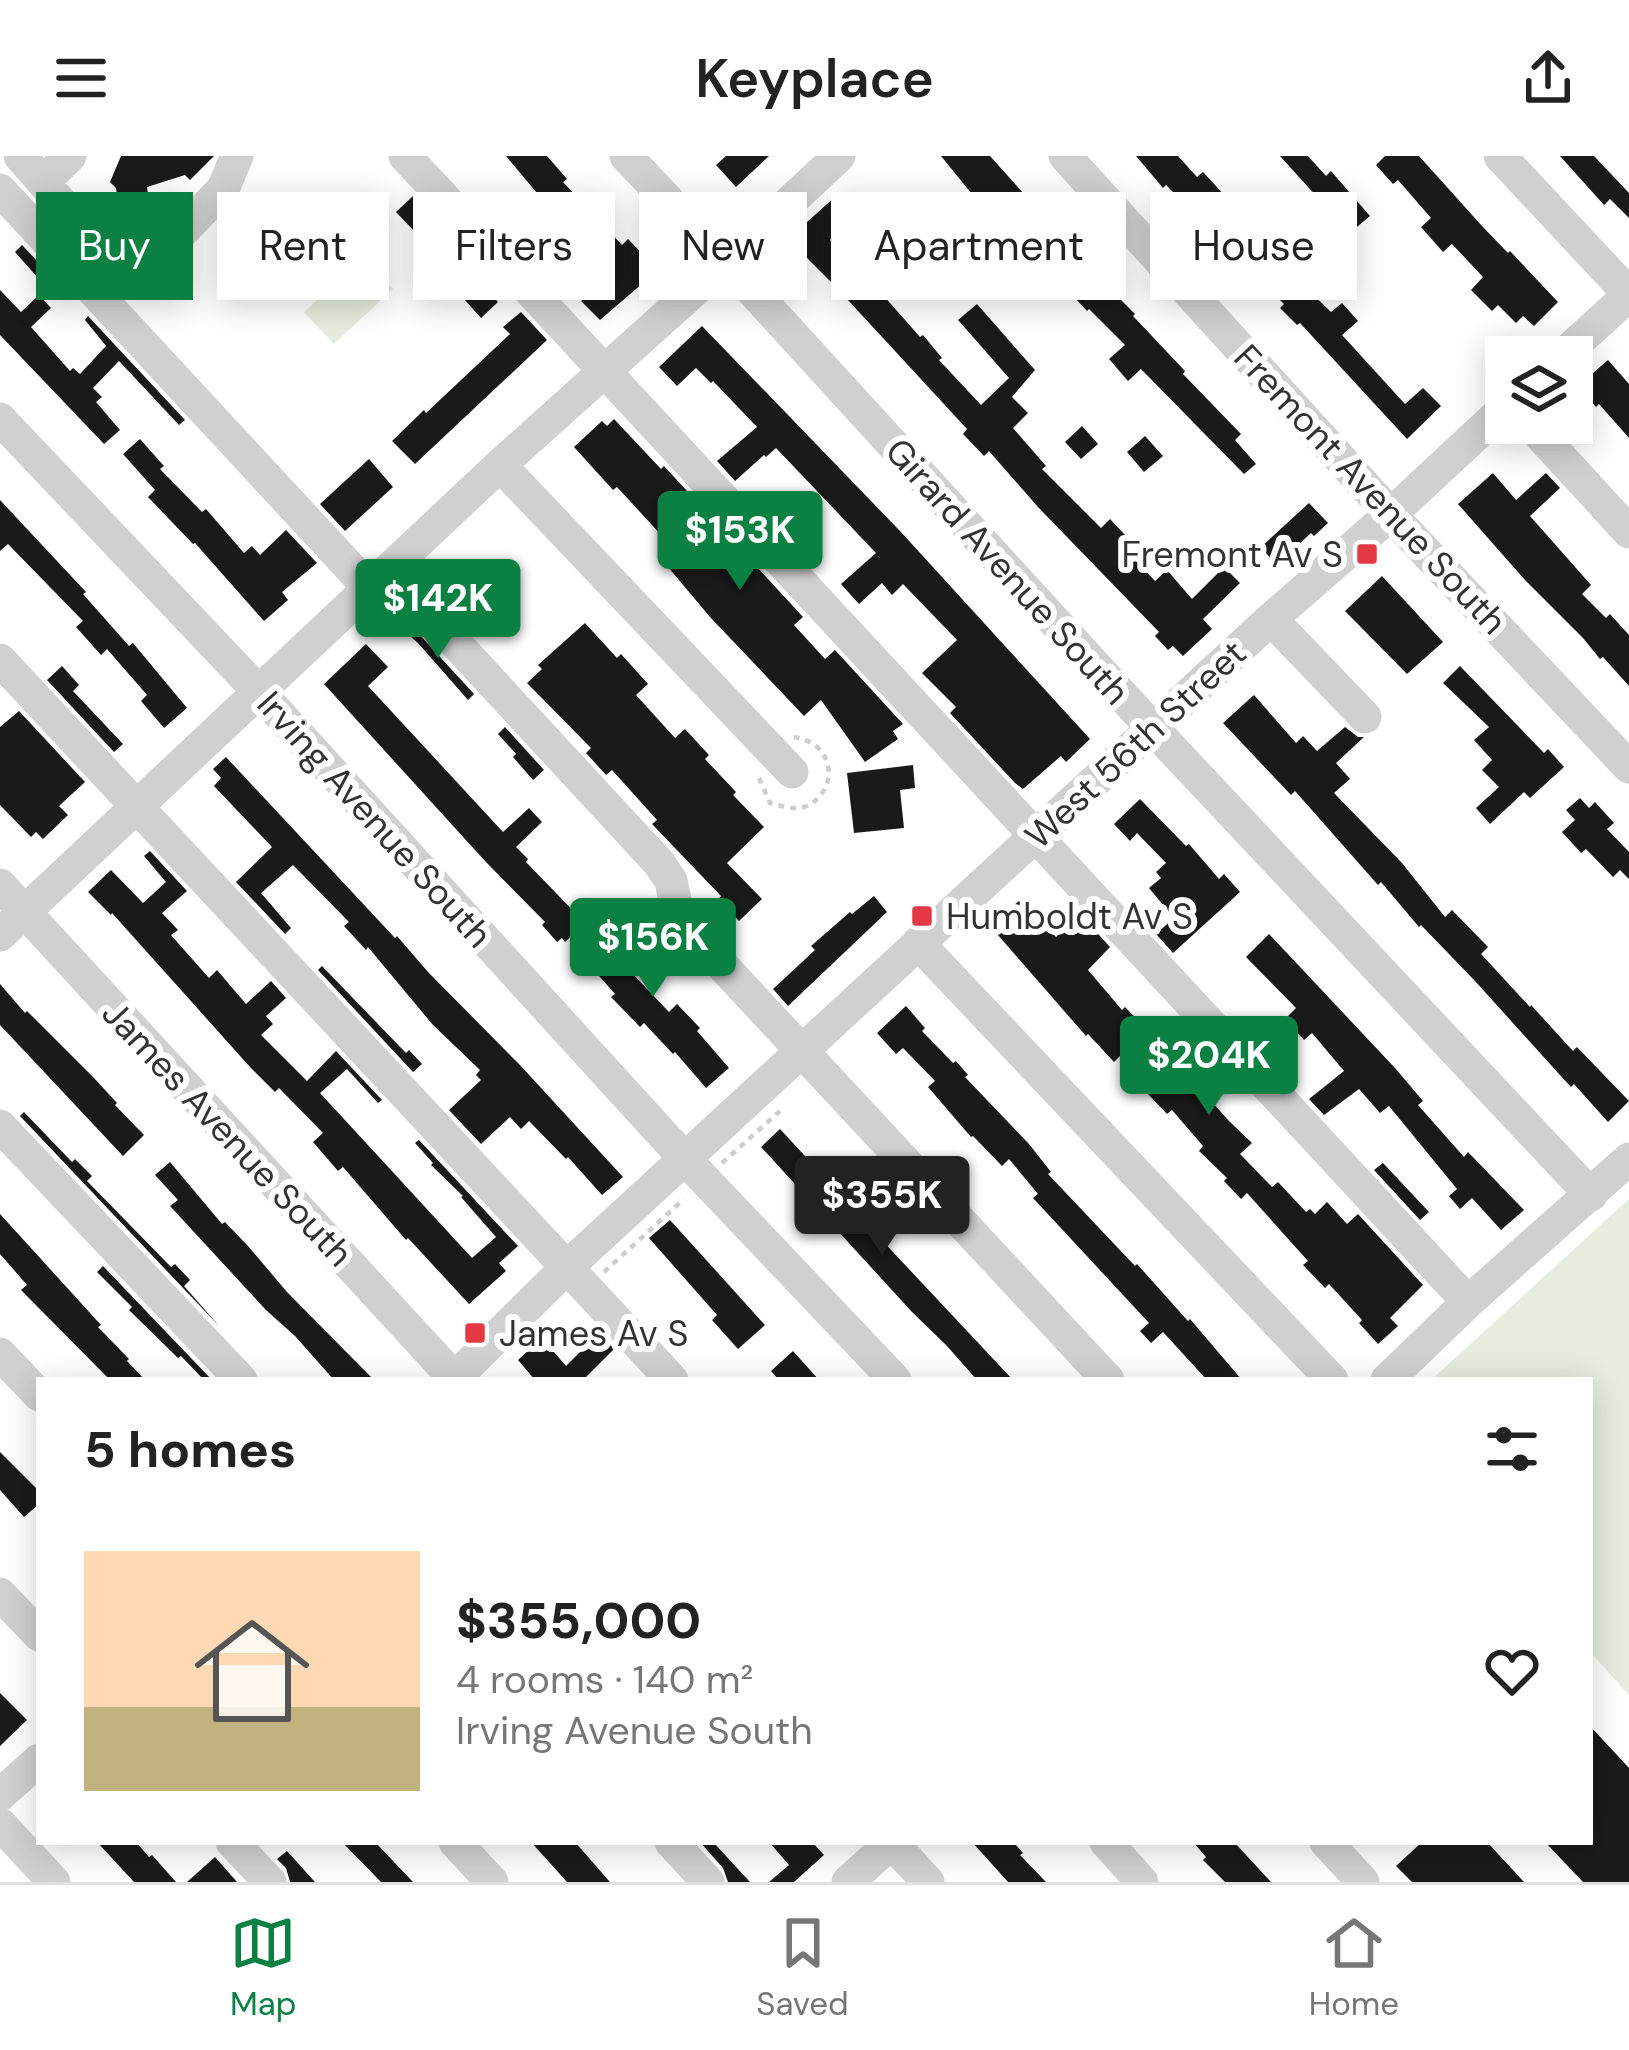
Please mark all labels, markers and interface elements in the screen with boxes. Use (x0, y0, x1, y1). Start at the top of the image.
text: Keyplace (695, 43, 934, 114)
icon: menu (48, 45, 114, 111)
icon: share (1515, 45, 1581, 111)
chip: Buy (36, 192, 193, 300)
chip: Rent (217, 192, 389, 300)
chip: Filters (413, 192, 615, 300)
chip: New (639, 192, 807, 300)
chip: Apartment (831, 192, 1126, 300)
chip: House (1150, 192, 1357, 300)
street label: Fremont Avenue South (1224, 334, 1517, 644)
map controls (1485, 336, 1593, 444)
button: layers (1485, 336, 1593, 444)
street label: Girard Avenue South (875, 428, 1140, 715)
pin: $153K (656, 491, 824, 593)
text: $153K (685, 504, 796, 555)
place label: Fremont Av S (1121, 531, 1343, 578)
marker: Fremont Av S (1354, 541, 1380, 567)
pin: $142K (354, 559, 522, 661)
text: $142K (382, 572, 494, 623)
street label: West 56th Street (1015, 630, 1256, 859)
street label: Irving Avenue South (247, 681, 502, 957)
place label: Humboldt Av S (946, 893, 1193, 940)
pin: $156K (569, 898, 737, 1000)
marker: Humboldt Av S (909, 903, 935, 929)
text: $156K (597, 911, 709, 962)
street label: James Avenue South (92, 990, 363, 1276)
pin: $204K (1125, 1016, 1293, 1118)
text: $204K (1147, 1029, 1271, 1080)
pin: $355K (798, 1156, 966, 1258)
text: $355K (821, 1169, 943, 1220)
place label: James Av S (499, 1310, 688, 1357)
marker: James Av S (462, 1320, 488, 1346)
text: 5 homes (84, 1416, 296, 1483)
icon: filters (1479, 1416, 1545, 1482)
text: $355,000 (456, 1587, 701, 1654)
icon: home (180, 1599, 324, 1743)
icon: heart (1479, 1638, 1545, 1704)
text: 4 rooms · 140 m² (456, 1654, 753, 1705)
text: Irving Avenue South (456, 1705, 813, 1756)
tab: Map (230, 1910, 296, 2025)
tab: Saved (756, 1910, 849, 2025)
tab: Home (1309, 1910, 1399, 2025)

